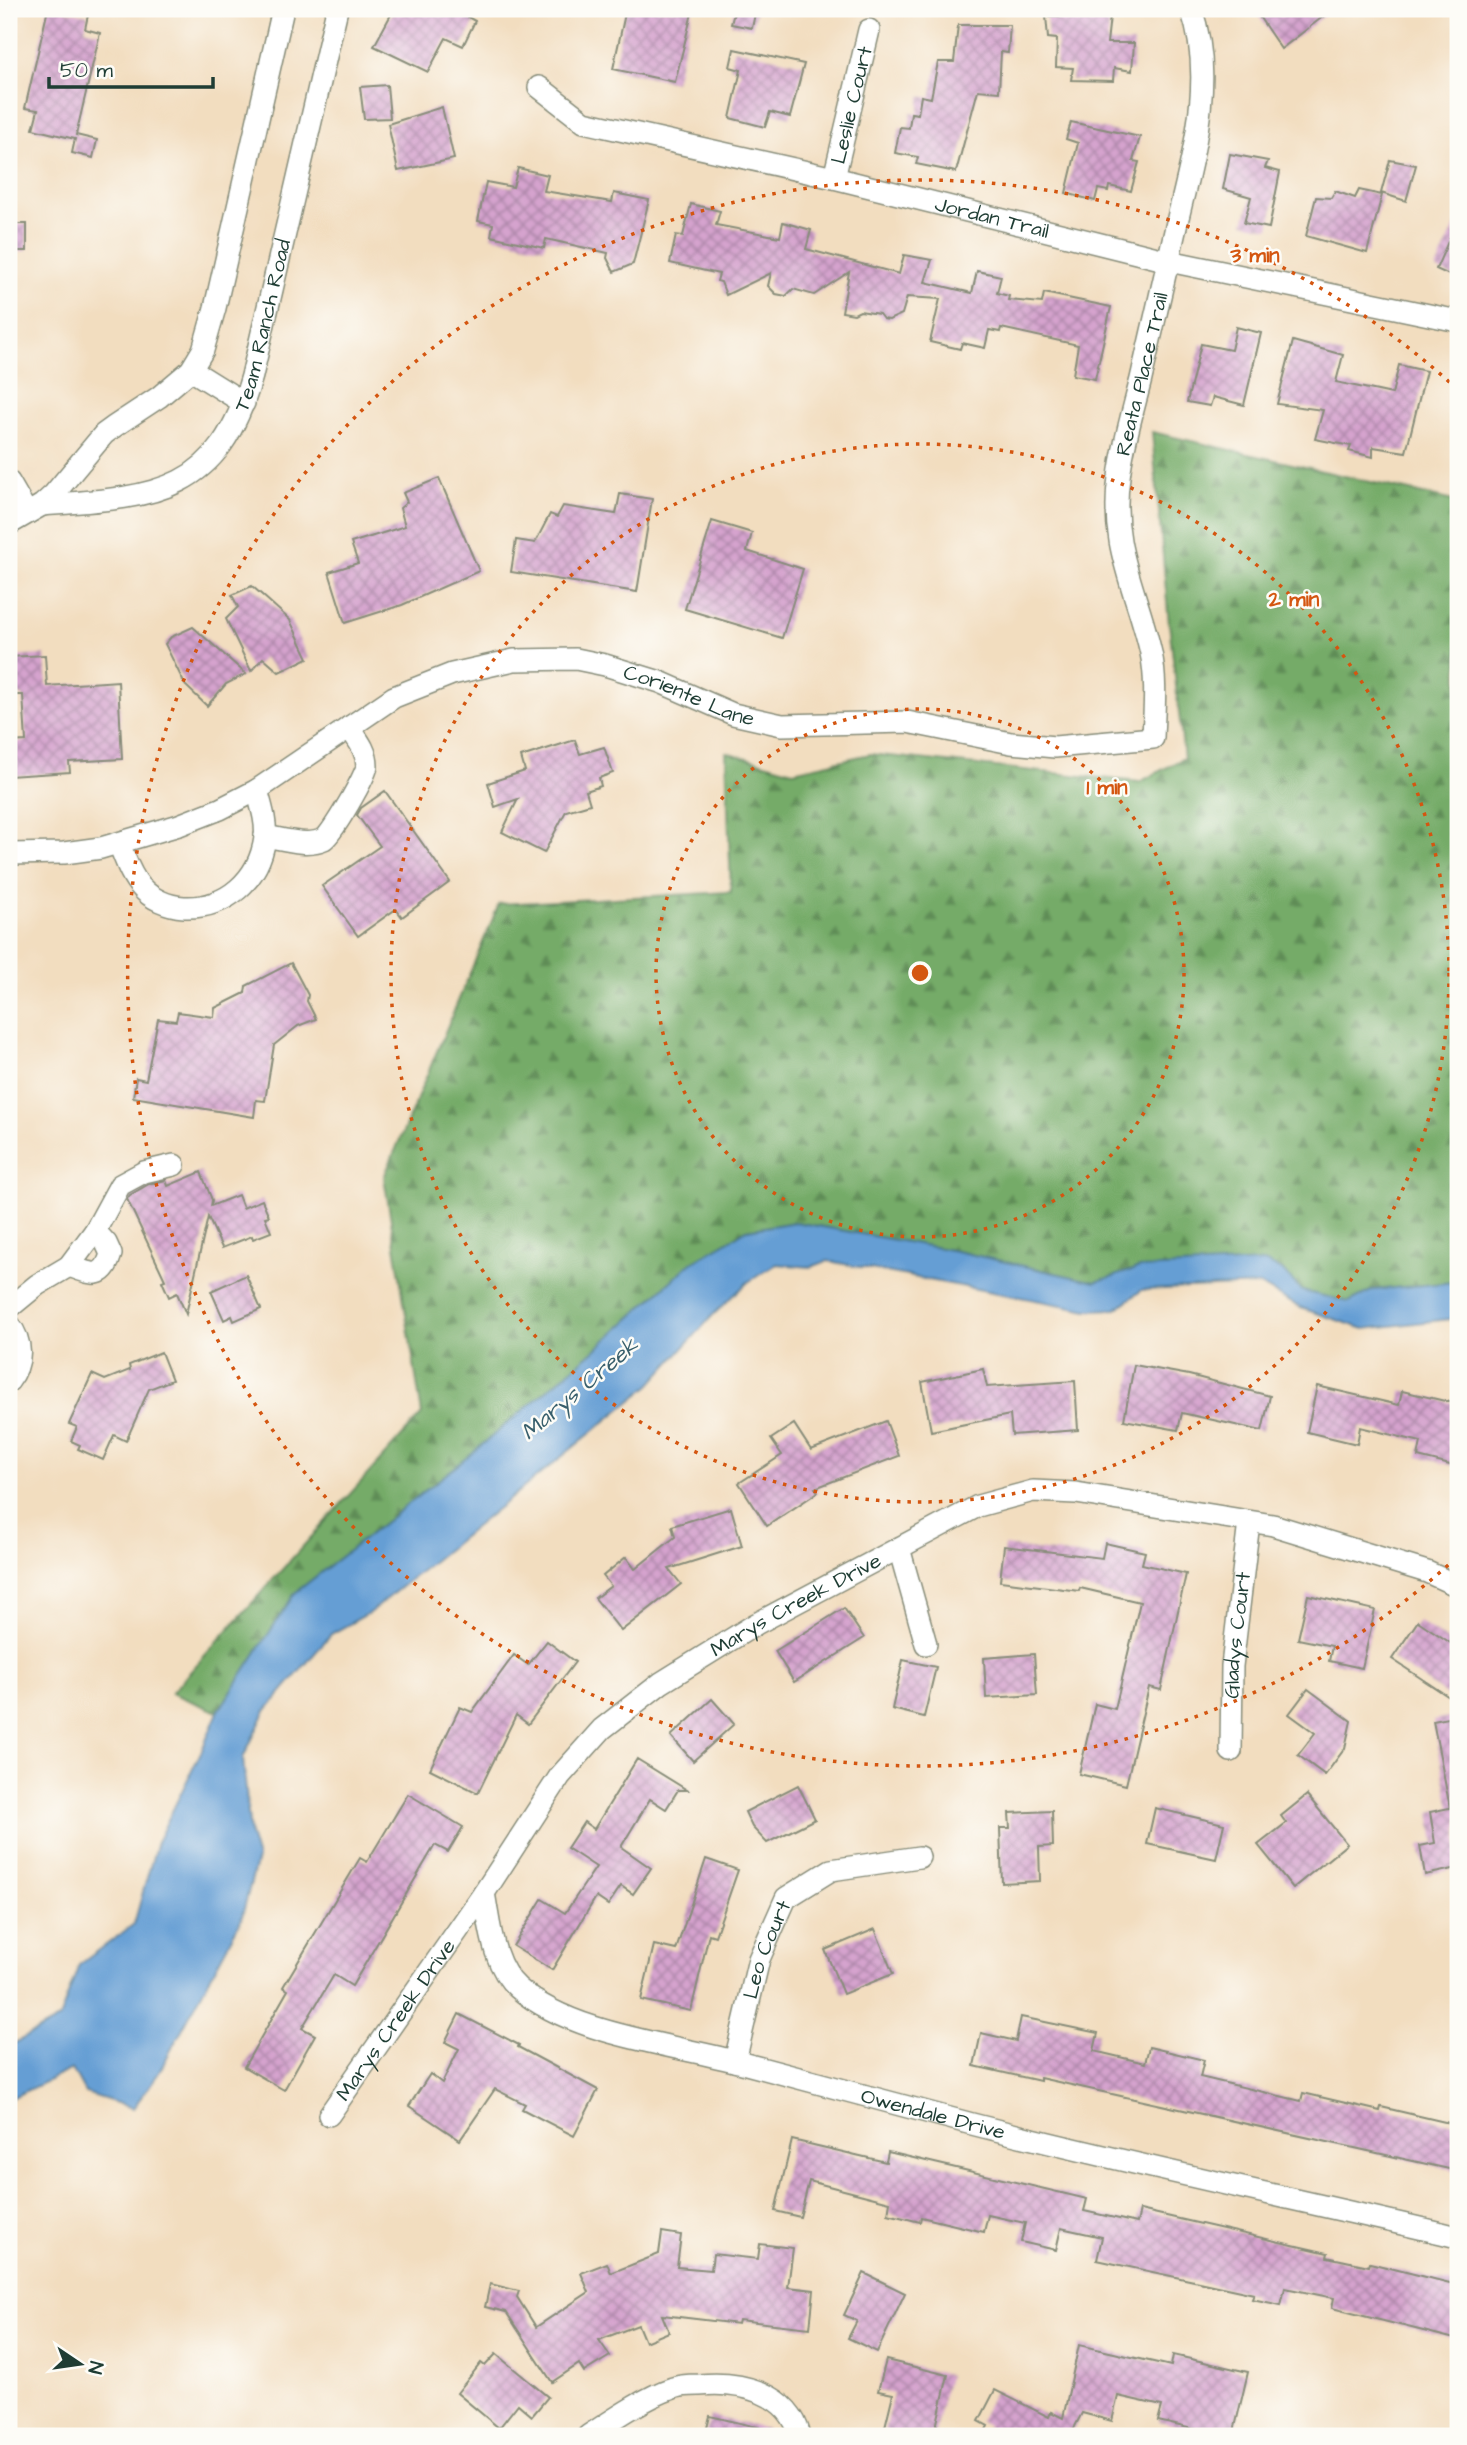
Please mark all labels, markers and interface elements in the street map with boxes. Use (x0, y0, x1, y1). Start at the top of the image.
street label: Leslie Court (824, 43, 880, 167)
scale bar (49, 46, 214, 90)
text: 50 m (60, 56, 114, 85)
street label: Jordan Trail (932, 190, 1052, 246)
street label: Team Ranch Road (227, 236, 298, 416)
text: 3 min (1229, 241, 1280, 270)
street label: Reata Place Trail (1109, 290, 1175, 458)
text: 2 min (1268, 585, 1320, 614)
street label: Coriente Lane (620, 658, 757, 733)
text: 1 min (1086, 773, 1128, 802)
centre of rings (908, 961, 932, 985)
water label: Marys Creek (514, 1329, 647, 1448)
street label: Marys Creek Drive (705, 1546, 886, 1664)
street label: Gladys Court (1218, 1570, 1258, 1699)
street label: Leo Court (736, 1895, 798, 2002)
street label: Marys Creek Drive (329, 1933, 462, 2107)
street label: Owendale Drive (858, 2081, 1008, 2147)
north arrow (46, 2330, 116, 2400)
text: N (81, 2359, 110, 2376)

